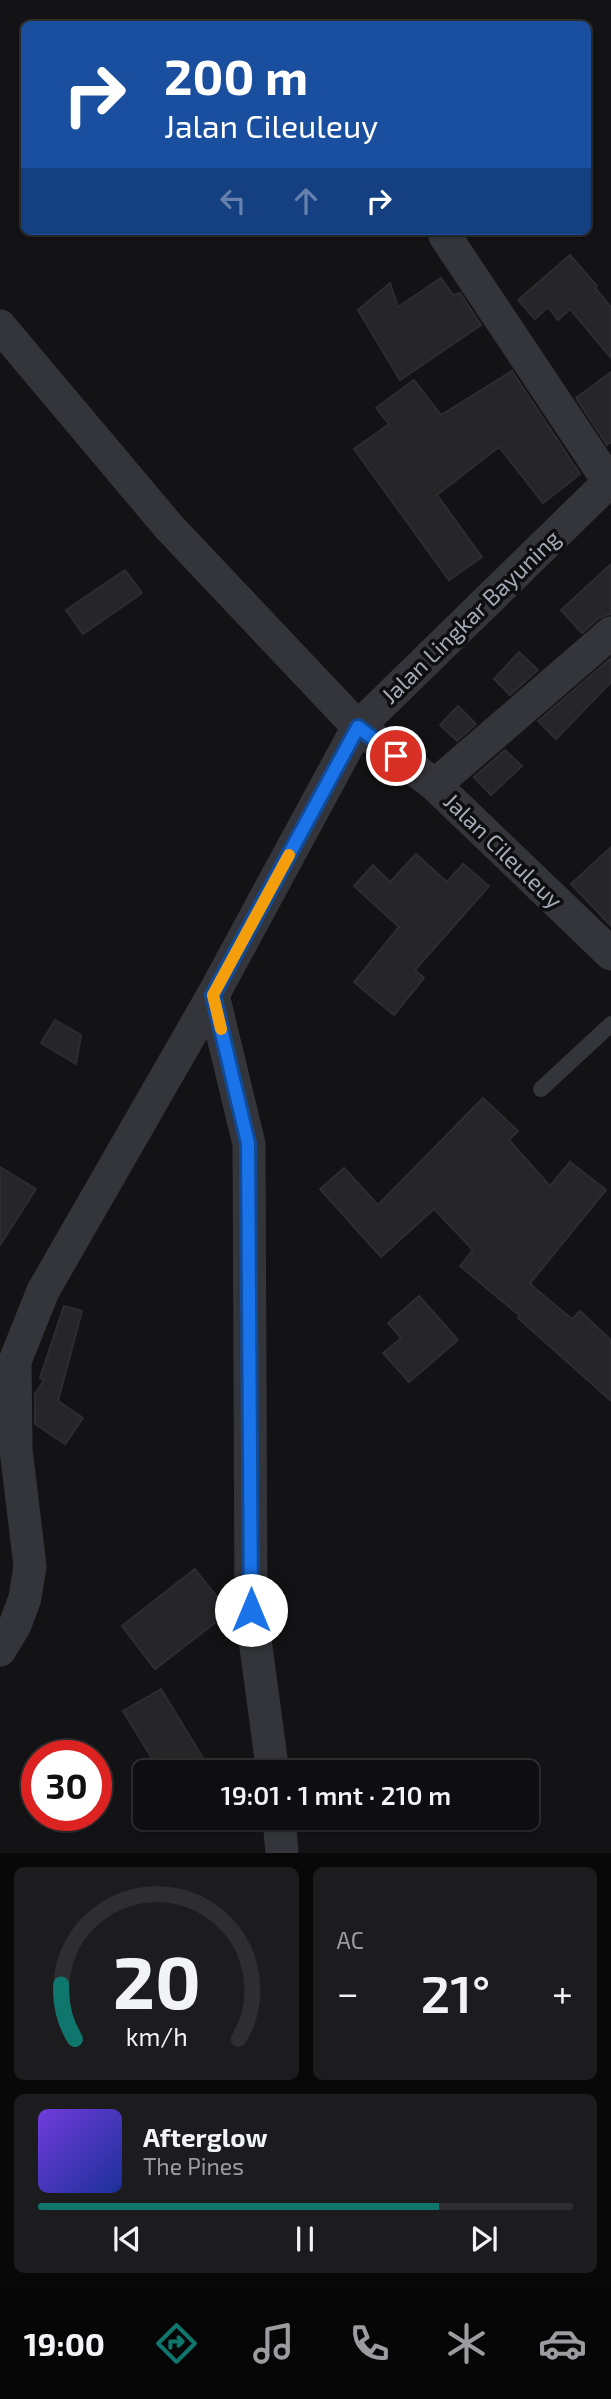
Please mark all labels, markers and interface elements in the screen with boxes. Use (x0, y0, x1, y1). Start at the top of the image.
text: 200 m (164, 46, 308, 105)
icon: right (49, 49, 140, 140)
text: Jalan Cileuleuy (164, 106, 378, 144)
icon: left (214, 182, 252, 220)
icon: ahead (287, 182, 325, 220)
icon: right (360, 182, 398, 220)
street label: Jalan Lingkar Bayuning (375, 524, 566, 709)
pin (366, 726, 426, 786)
icon: arrive (377, 737, 415, 775)
street label: Jalan Cileuleuy (439, 787, 569, 914)
position arrow (214, 1573, 288, 1647)
speed limit sign: 30 (21, 1740, 112, 1831)
text: 19:01 · 1 mnt · 210 m (221, 1779, 451, 1810)
text: AC (337, 1926, 364, 1954)
text: 20 (112, 1937, 200, 2025)
text: 21° (420, 1961, 490, 2023)
text: − (337, 1969, 359, 2015)
text: + (552, 1969, 573, 2015)
text: km/h (125, 2021, 187, 2051)
text: Afterglow (143, 2121, 268, 2152)
text: The Pines (143, 2152, 244, 2180)
icon: previous (108, 2220, 146, 2258)
icon: pause (286, 2220, 324, 2258)
icon: next (465, 2220, 503, 2258)
icon: directions (152, 2319, 201, 2368)
icon: music (249, 2319, 298, 2368)
icon: phone (345, 2319, 394, 2368)
icon: climate (442, 2319, 491, 2368)
icon: car (538, 2319, 587, 2368)
text: 19:00 (24, 2324, 105, 2362)

